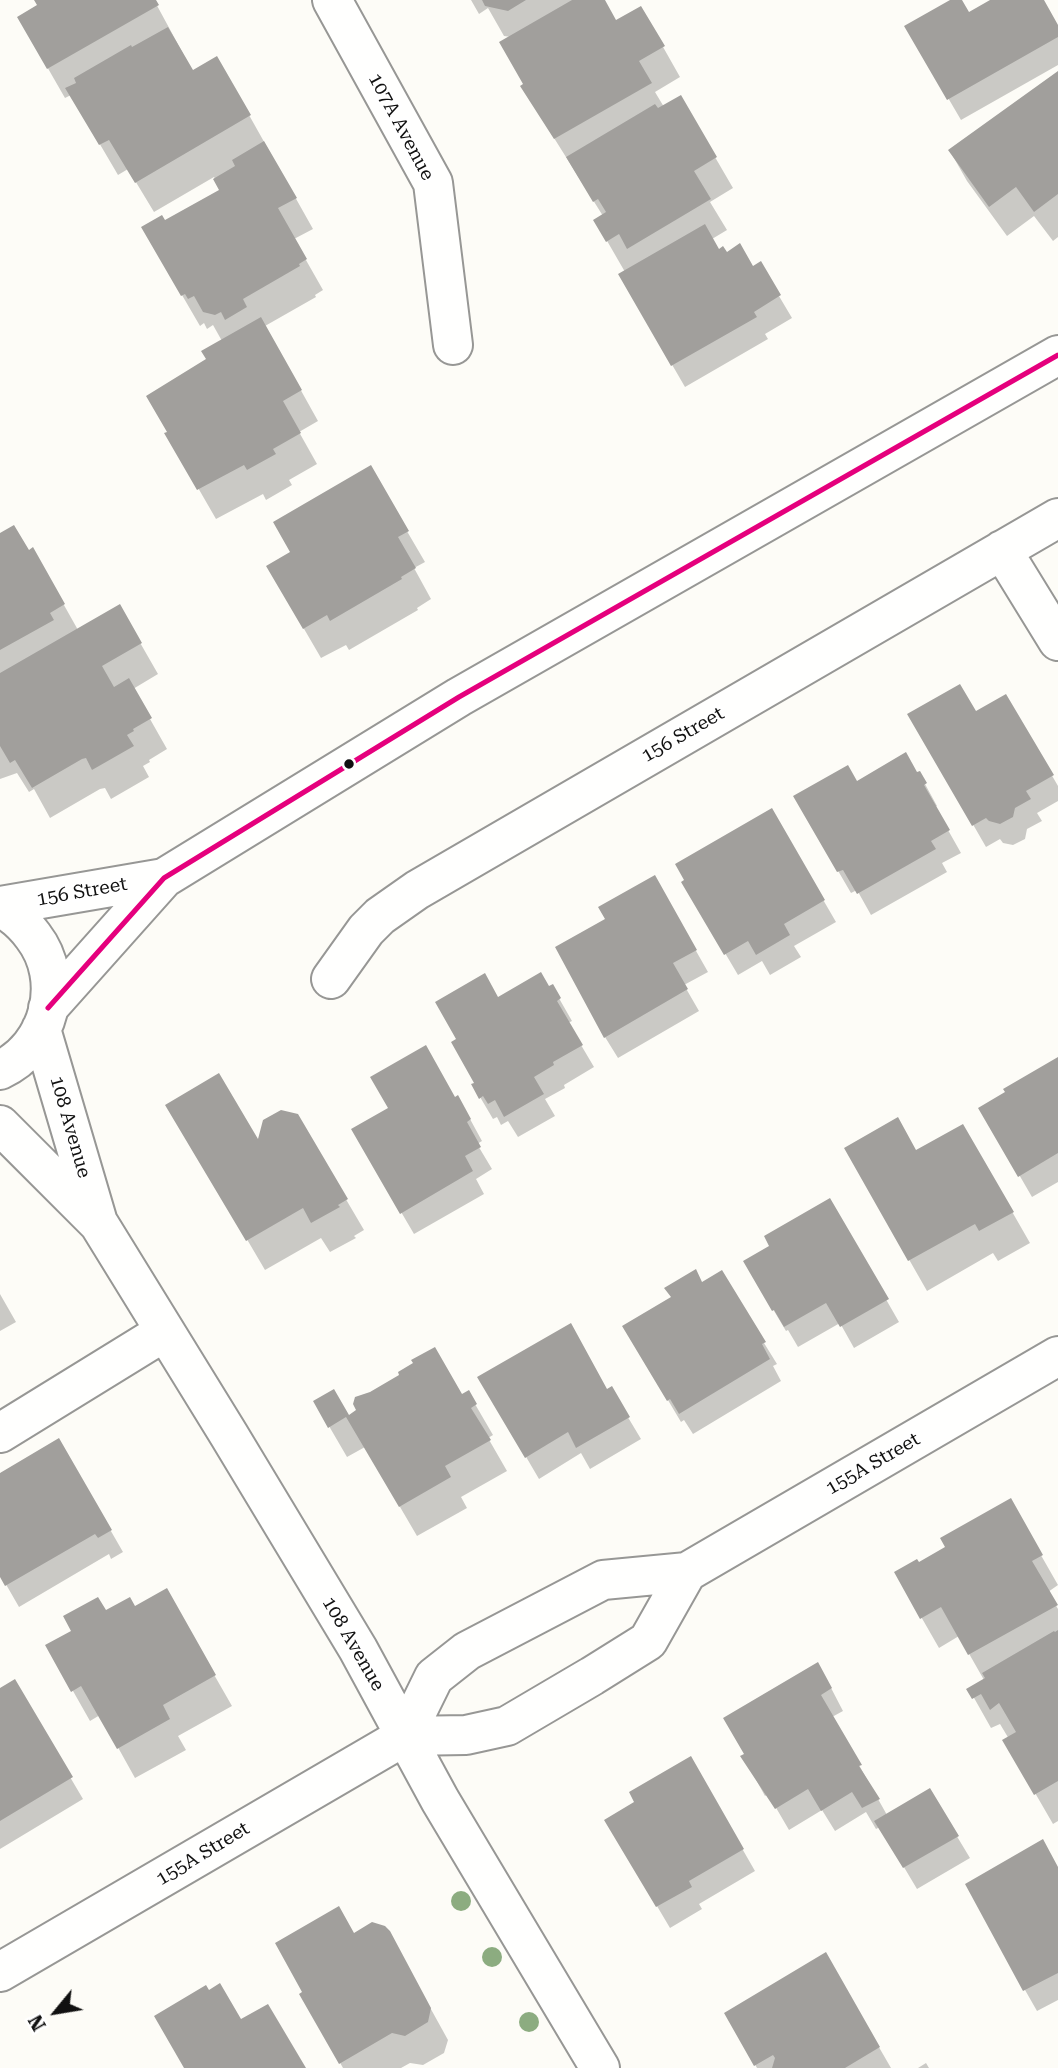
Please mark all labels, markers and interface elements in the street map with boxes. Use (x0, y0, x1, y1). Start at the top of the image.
street label: 107A Avenue (363, 69, 439, 185)
street label: 156 Street (638, 702, 728, 768)
unlabelled marker (342, 757, 356, 771)
street label: 156 Street (35, 873, 129, 911)
street label: 108 Avenue (45, 1073, 95, 1181)
street label: 155A Street (822, 1428, 924, 1500)
street label: 108 Avenue (317, 1593, 389, 1695)
street label: 155A Street (152, 1817, 254, 1891)
north arrow (21, 1977, 91, 2047)
text: N (24, 2011, 51, 2035)

